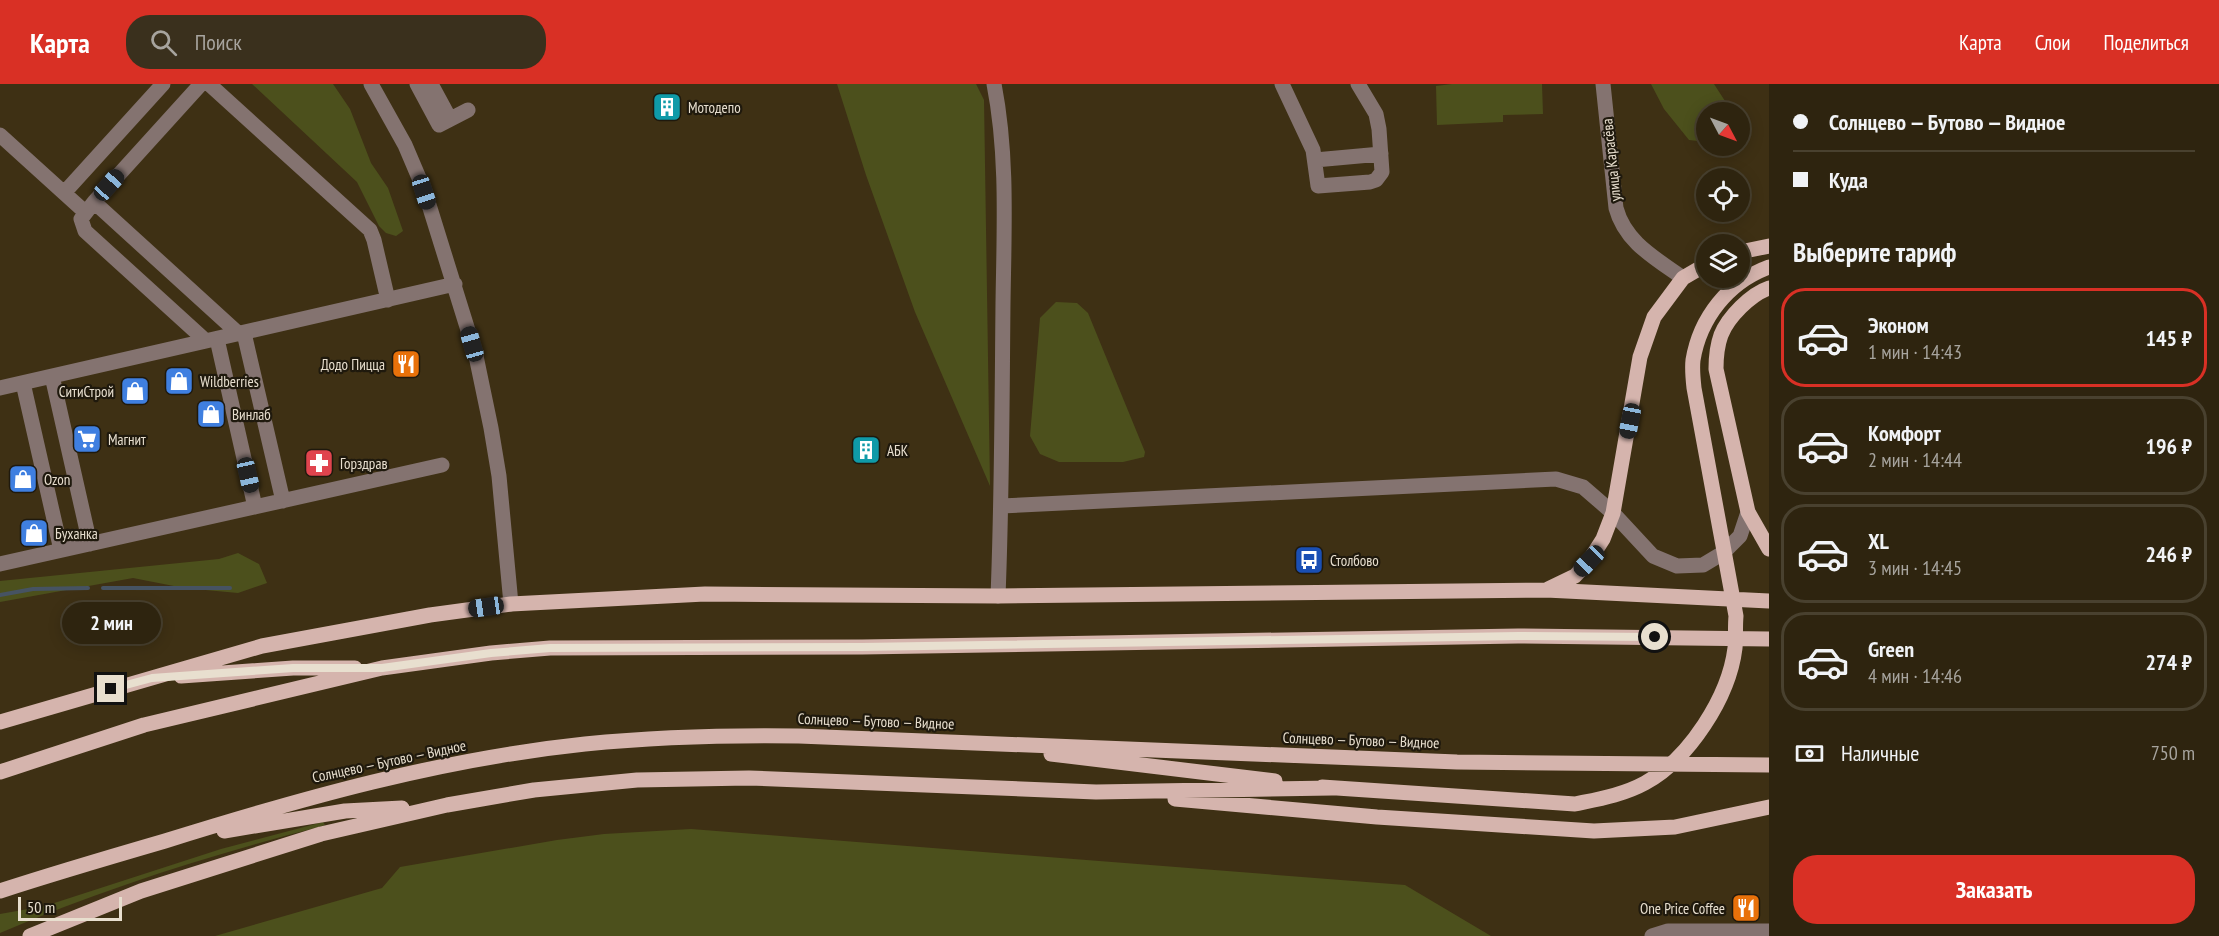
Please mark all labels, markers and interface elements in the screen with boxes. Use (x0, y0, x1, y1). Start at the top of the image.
search box (126, 15, 546, 69)
text: Карта (30, 24, 90, 61)
icon: search (147, 26, 180, 59)
text: Поиск (195, 28, 242, 56)
text: Карта (1959, 29, 2002, 56)
text: Слои (2035, 29, 2070, 56)
text: Поделиться (2103, 29, 2189, 56)
building icon: Мотодепо (651, 91, 683, 123)
place label: Мотодепо (688, 98, 741, 117)
north arrow (1696, 102, 1750, 156)
map controls (1696, 102, 1750, 288)
text: Солнцево — Бутово — Видное (1829, 108, 2065, 136)
street label: улица Карасёва (1597, 118, 1625, 202)
car (90, 166, 128, 204)
text: Куда (1829, 166, 1868, 194)
button: locate (1696, 168, 1750, 222)
car (410, 172, 438, 212)
button: layers (1696, 234, 1750, 288)
text: Выберите тариф (1793, 235, 1956, 269)
icon: car (1796, 311, 1850, 365)
text: Эконом (1868, 311, 1929, 339)
car (458, 324, 486, 364)
text: 145 ₽ (2145, 324, 2192, 352)
text: 1 мин · 14:43 (1868, 339, 1962, 365)
restaurant icon: Додо Пицца (390, 348, 422, 380)
place label: Додо Пицца (321, 355, 385, 374)
shop icon: Wildberries (163, 365, 195, 397)
place label: Wildberries (200, 372, 259, 391)
shop icon: СитиСтрой (119, 375, 151, 407)
place label: СитиСтрой (59, 382, 114, 401)
shop icon: Винлаб (195, 398, 227, 430)
car (1618, 402, 1642, 440)
place label: Винлаб (232, 405, 271, 424)
icon: car (1796, 419, 1850, 473)
text: Комфорт (1868, 419, 1941, 447)
supermarket icon: Магнит (71, 423, 103, 455)
place label: Магнит (108, 430, 146, 449)
text: 196 ₽ (2145, 432, 2192, 460)
building icon: АБК (850, 434, 882, 466)
place label: АБК (887, 441, 909, 460)
pharmacy icon: Горздрав (303, 447, 335, 479)
text: 2 мин · 14:44 (1868, 447, 1962, 473)
place label: Горздрав (340, 454, 387, 473)
car (235, 455, 261, 495)
shop icon: Ozon (7, 463, 39, 495)
place label: Ozon (44, 470, 70, 489)
shop icon: Буханка (18, 517, 50, 549)
place label: Буханка (55, 524, 98, 543)
icon: car (1796, 527, 1850, 581)
text: XL (1868, 527, 1889, 555)
text: 246 ₽ (2145, 540, 2192, 568)
car (1570, 542, 1608, 580)
bus stop icon: Столбово (1293, 544, 1325, 576)
place label: Столбово (1330, 551, 1379, 570)
text: 3 мин · 14:45 (1868, 555, 1962, 581)
car (467, 596, 505, 618)
callout: 2 мин (62, 602, 160, 644)
text: 2 мин (90, 610, 133, 636)
route start (1641, 623, 1668, 650)
icon: car (1796, 635, 1850, 689)
text: Green (1868, 635, 1914, 663)
text: 274 ₽ (2145, 648, 2192, 676)
text: 4 мин · 14:46 (1868, 663, 1962, 689)
route end (97, 675, 124, 702)
street label: Солнцево — Бутово — Видное (797, 709, 955, 733)
street label: Солнцево — Бутово — Видное (1282, 728, 1440, 752)
street label: Солнцево — Бутово — Видное (310, 735, 468, 787)
icon: cash (1793, 737, 1826, 770)
text: Наличные (1841, 739, 1919, 767)
text: 750 m (2151, 740, 2195, 766)
button: Заказать (1793, 855, 2195, 924)
restaurant icon: One Price Coffee (1730, 892, 1762, 924)
scale bar (18, 894, 122, 922)
text: 50 m (27, 897, 55, 917)
place label: One Price Coffee (1640, 899, 1725, 918)

